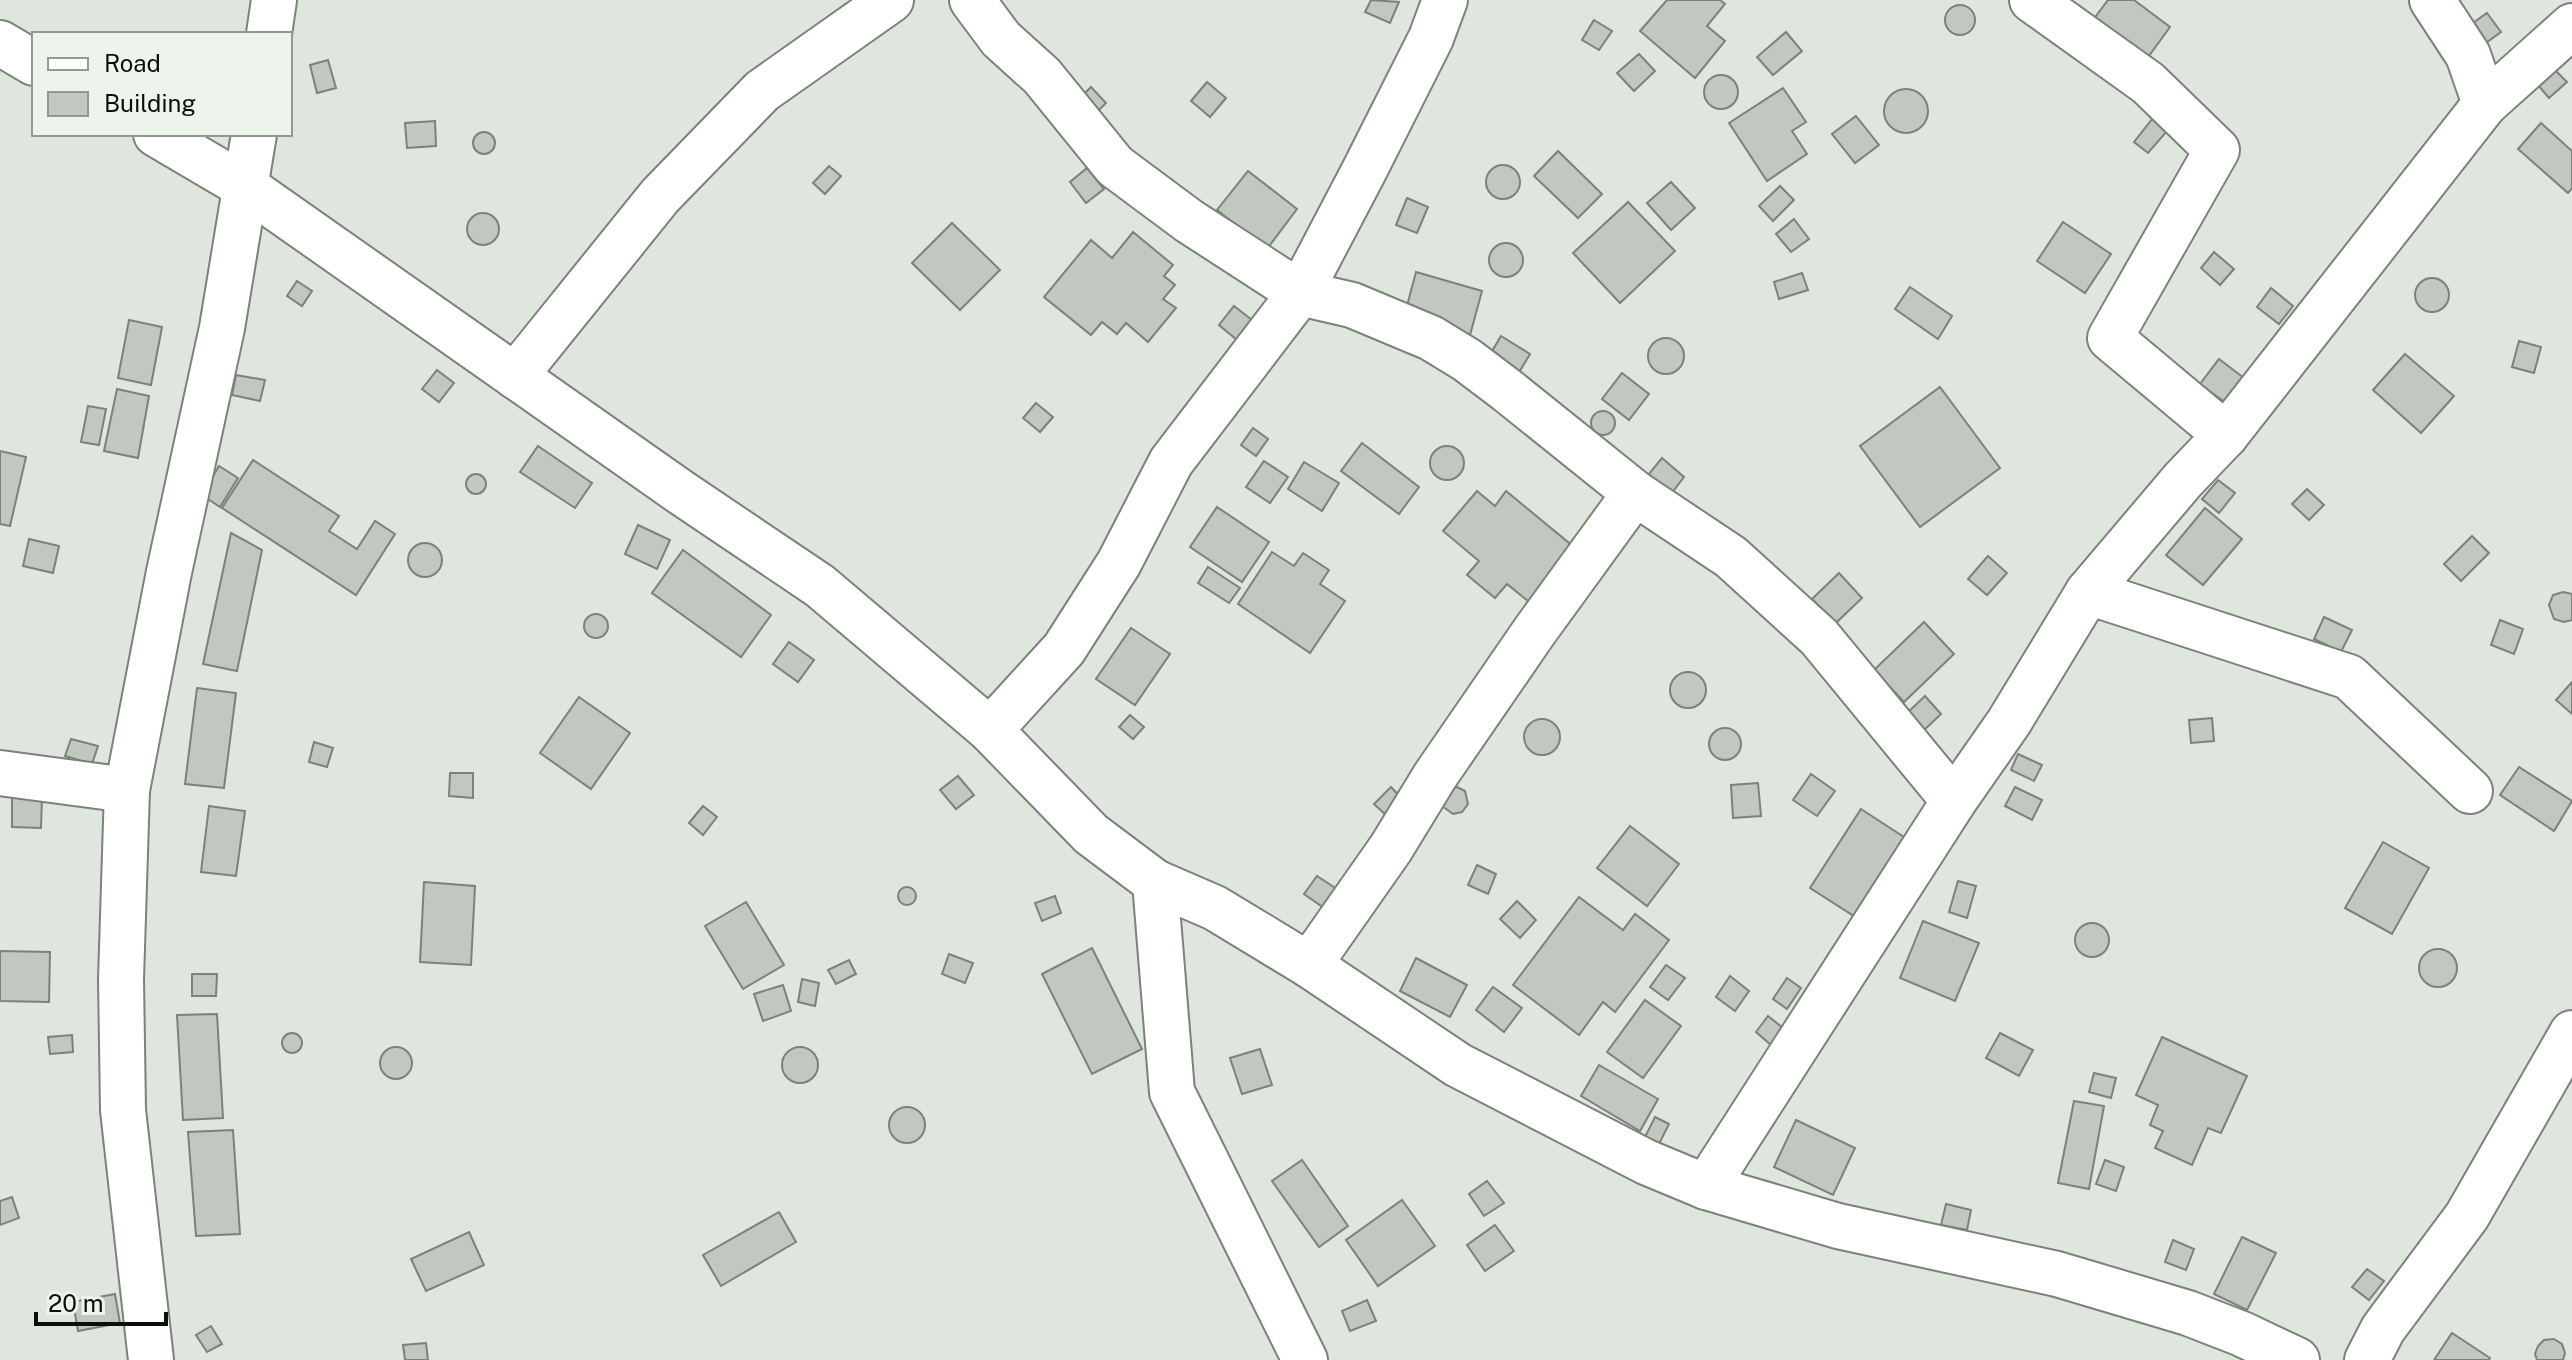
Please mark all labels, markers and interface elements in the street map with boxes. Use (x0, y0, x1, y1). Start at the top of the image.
legend (32, 32, 292, 136)
text: Road (104, 49, 161, 77)
text: Building (104, 89, 196, 117)
scale bar (36, 1276, 166, 1326)
text: 20 m (48, 1289, 104, 1317)

